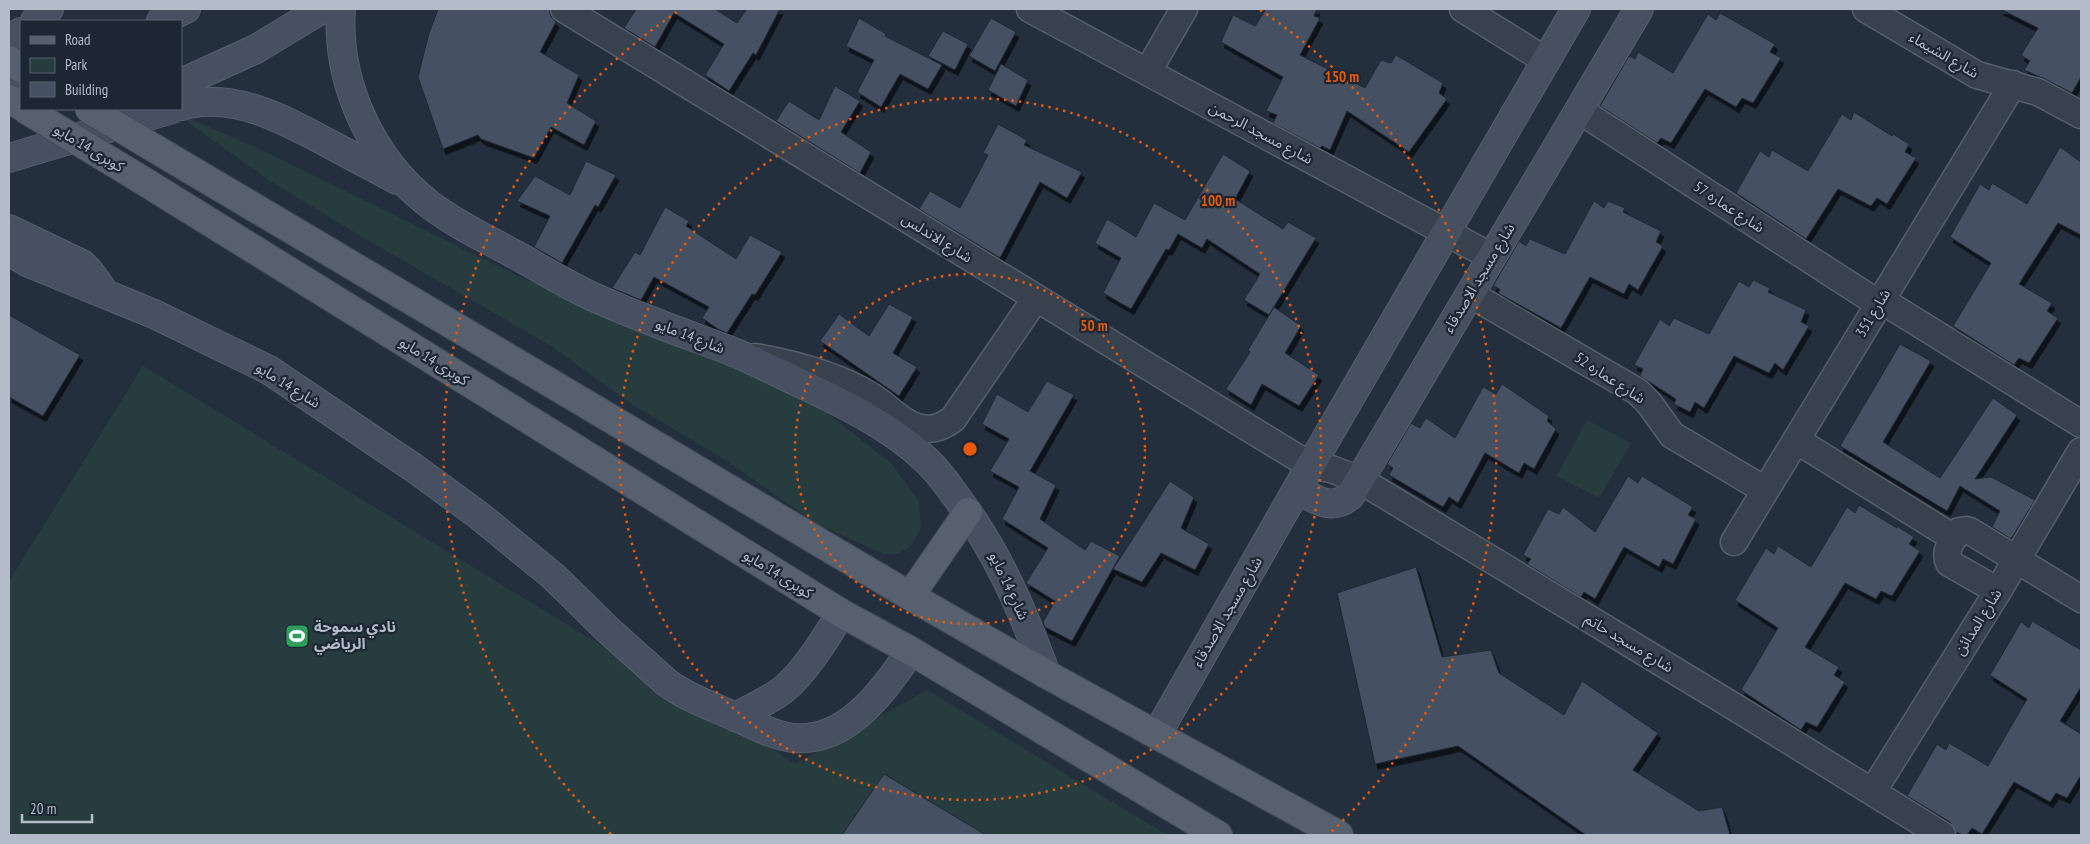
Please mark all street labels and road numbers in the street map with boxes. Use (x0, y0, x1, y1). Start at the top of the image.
street label: شارع الشيماء (1904, 27, 1983, 85)
street label: شارع مسجد الرحمن (1205, 97, 1317, 171)
street label: كوبرى 14 مايو (51, 119, 128, 176)
street label: شارع عماره 57 (1689, 177, 1768, 239)
street label: شارع الاندلس (897, 208, 976, 269)
street label: شارع مسجد الاصدقاء (1438, 219, 1522, 338)
street label: شارع 351 (1851, 285, 1897, 342)
street label: شارع 14 مايو (652, 314, 728, 360)
street label: كوبرى 14 مايو (396, 332, 473, 390)
street label: شارع عماره 52 (1570, 348, 1649, 410)
street label: شارع 14 مايو (251, 357, 324, 415)
street label: كوبرى 14 مايو (740, 545, 817, 603)
street label: شارع 14 مايو (983, 549, 1034, 624)
street label: شارع مسجد الاصدقاء (1187, 553, 1269, 672)
street label: شارع المدائن (1950, 585, 2008, 660)
street label: شارع مسجد حاتم (1580, 609, 1677, 679)

